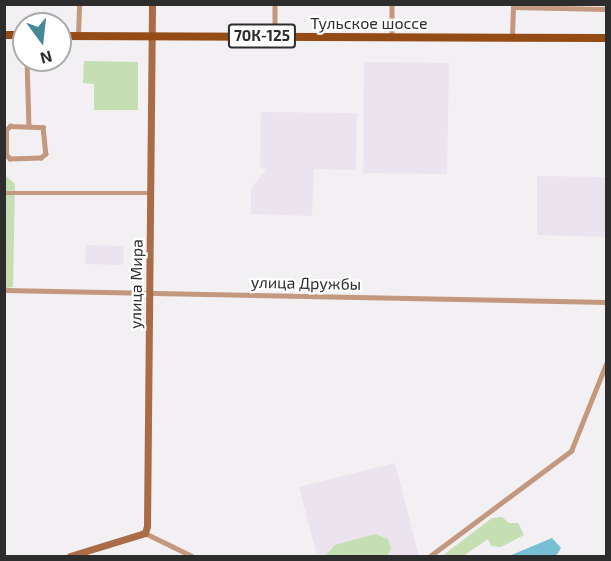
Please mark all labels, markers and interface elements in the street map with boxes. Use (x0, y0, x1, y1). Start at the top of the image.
north arrow (12, 12, 72, 72)
street label: Тульское шоссе (310, 13, 428, 33)
road number: 70К-125 (228, 24, 296, 48)
text: N (38, 47, 54, 69)
street label: улица Мира (126, 239, 146, 329)
street label: улица Дружбы (251, 272, 361, 294)

